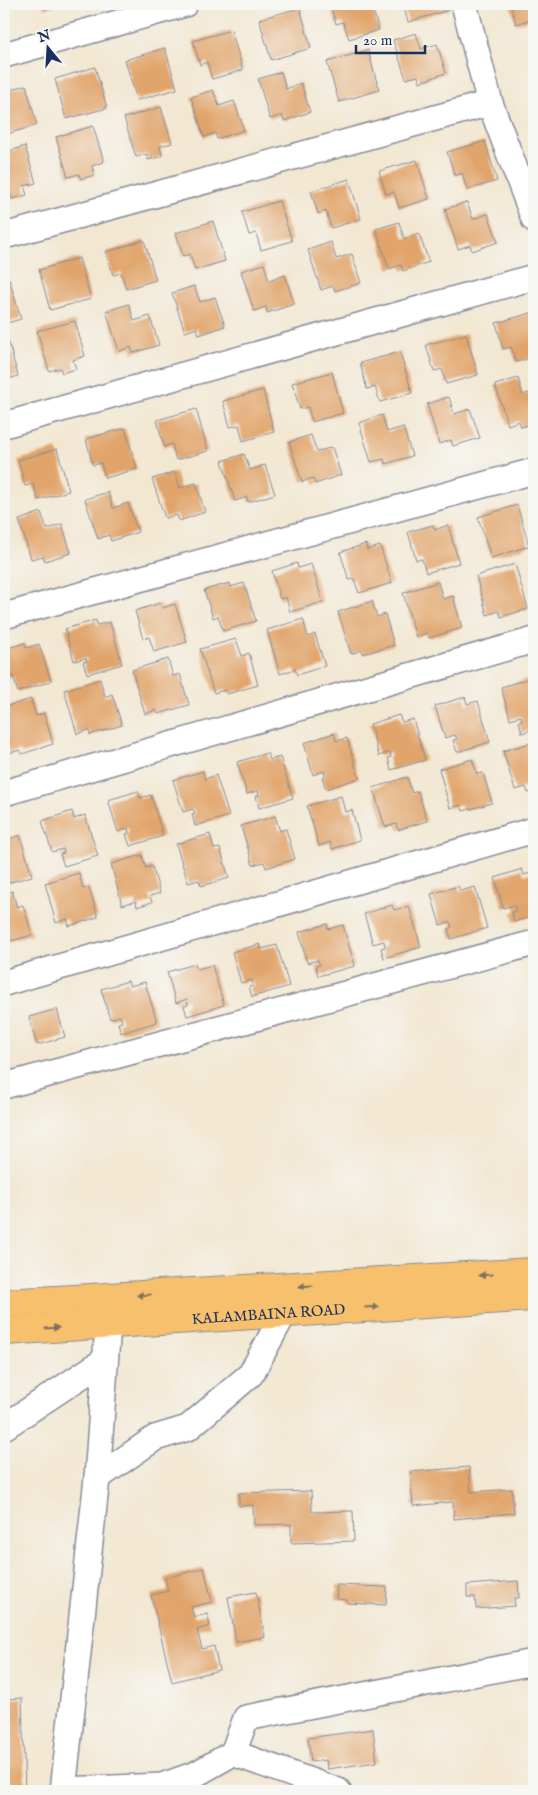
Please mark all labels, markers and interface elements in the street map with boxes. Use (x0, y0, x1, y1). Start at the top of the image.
north arrow (22, 22, 72, 72)
scale bar (356, 22, 424, 54)
text: N (35, 26, 53, 47)
text: 20 m (363, 31, 393, 50)
one-way arrow (477, 1271, 493, 1279)
one-way arrow (298, 1282, 314, 1290)
one-way arrow (135, 1292, 151, 1300)
street label: KALAMBAINA ROAD (191, 1300, 346, 1329)
one-way arrow (364, 1303, 380, 1311)
one-way arrow (45, 1324, 61, 1332)

